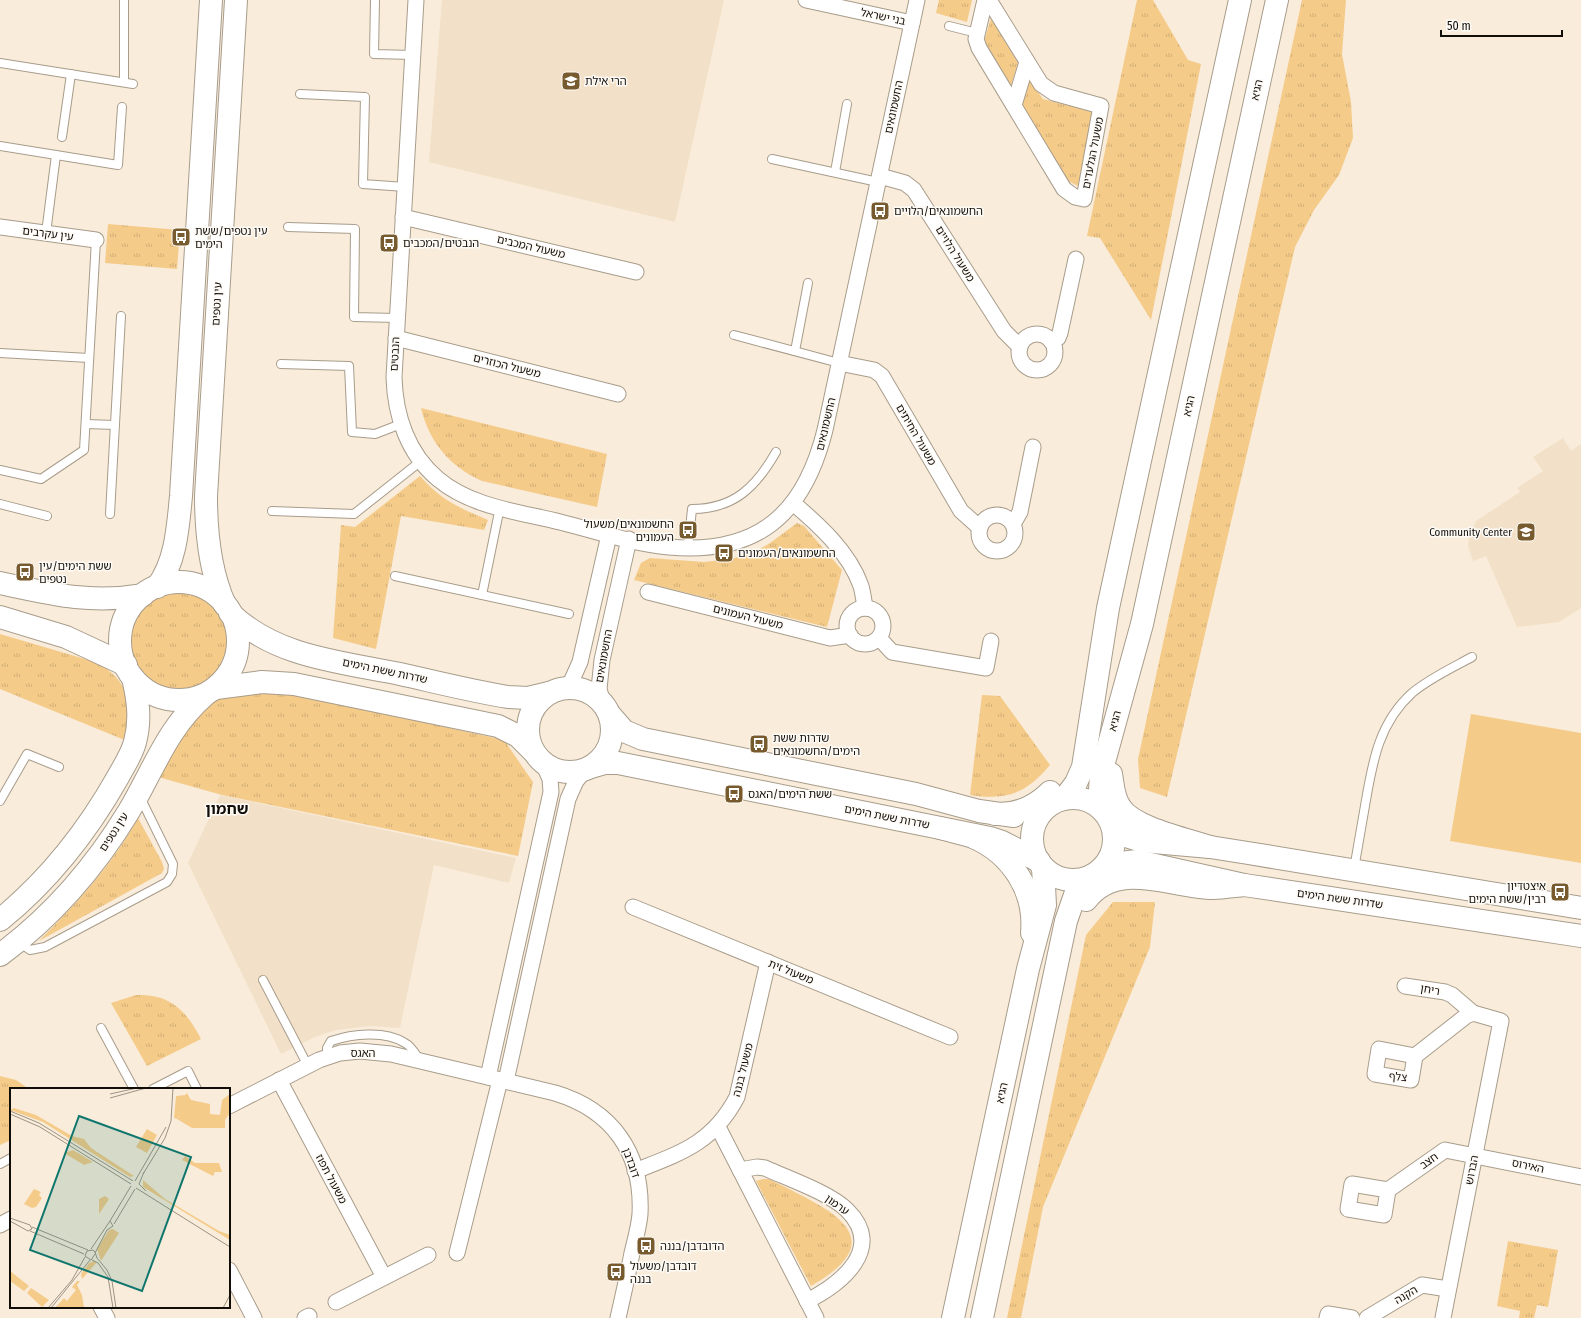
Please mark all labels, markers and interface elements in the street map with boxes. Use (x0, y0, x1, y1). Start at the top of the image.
street label: בני ישראל (859, 6, 907, 28)
scale bar (1441, 12, 1562, 38)
text: 50 m (1447, 19, 1471, 33)
school or university icon: הרי אילת (560, 70, 582, 92)
place label: הרי אילת (585, 75, 627, 88)
street label: הגיא (1248, 78, 1266, 102)
street label: החשמונאים (882, 79, 906, 135)
street label: משעול הגלעדים (1080, 116, 1106, 190)
bus stop icon: החשמונאים/הלויים (869, 200, 891, 222)
place label: החשמונאים/הלויים (894, 205, 983, 218)
street label: עין עקרבים (22, 224, 74, 244)
street label: משעול הלויים (933, 224, 977, 284)
place label: עין נטפים/ששת הימים (195, 225, 267, 251)
bus stop icon: עין נטפים/ששת הימים (170, 226, 192, 248)
bus stop icon: הנבטים/המכבים (378, 232, 400, 254)
street label: משעול המכבים (496, 233, 566, 261)
place label: הנבטים/המכבים (403, 237, 479, 250)
street label: עין נטפים (209, 282, 225, 326)
street label: הנבטים (388, 336, 402, 372)
street label: משעול הכוזרים (472, 351, 542, 381)
street label: הגיא (1180, 394, 1198, 418)
street label: החשמונאים (814, 396, 838, 452)
street label: משעול החיתים (893, 402, 939, 468)
place label: החשמונאים/משעול העמונים (584, 518, 674, 544)
bus stop icon: החשמונאים/משעול העמונים (677, 519, 699, 541)
school or university icon: Community Center (1515, 521, 1537, 543)
place label: Community Center (1429, 526, 1512, 539)
bus stop icon: החשמונאים/העמונים (713, 542, 735, 564)
place label: החשמונאים/העמונים (738, 547, 836, 560)
place label: ששת הימים/עין נטפים (39, 560, 111, 586)
bus stop icon: ששת הימים/עין נטפים (14, 561, 36, 583)
street label: משעול העמונים (712, 602, 784, 632)
street label: החשמונאים (593, 628, 615, 684)
street label: שדרות ששת הימים (341, 656, 429, 686)
street label: הגיא (1106, 709, 1124, 733)
place label: שדרות ששת הימים/החשמונאים (773, 732, 860, 758)
bus stop icon: שדרות ששת הימים/החשמונאים (748, 733, 770, 755)
bus stop icon: ששת הימים/האגס (723, 783, 745, 805)
place label: ששת הימים/האגס (748, 788, 832, 801)
district label: שחמון (205, 800, 249, 818)
street label: שדרות ששת הימים (843, 802, 931, 832)
street label: עין נטפים (97, 810, 131, 854)
place label: איצטדיון רבין/ששת הימים (1468, 880, 1546, 906)
bus stop icon: איצטדיון רבין/ששת הימים (1549, 881, 1571, 903)
street label: שדרות ששת הימים (1296, 887, 1384, 911)
street label: משעול זית (766, 957, 816, 987)
street label: ריחן (1419, 982, 1441, 998)
street label: משעול בננה (730, 1042, 756, 1098)
street label: האגס (350, 1047, 376, 1060)
street label: צלף (1388, 1070, 1408, 1084)
street label: הגיא (993, 1081, 1011, 1105)
inset map (10, 1088, 230, 1308)
street label: דובדבן (620, 1146, 642, 1180)
street label: חצב (1417, 1150, 1441, 1172)
street label: משעול תפוז (313, 1152, 349, 1206)
street label: הברוש (1463, 1154, 1481, 1186)
street label: האירוס (1511, 1156, 1545, 1176)
street label: ערמון (822, 1192, 852, 1218)
bus stop icon: הדובדבן/בננה (635, 1235, 657, 1257)
place label: הדובדבן/בננה (660, 1240, 724, 1253)
place label: דובדבן/משעול בננה (630, 1260, 697, 1286)
bus stop icon: דובדבן/משעול בננה (605, 1261, 627, 1283)
street label: הקנה (1392, 1283, 1420, 1307)

